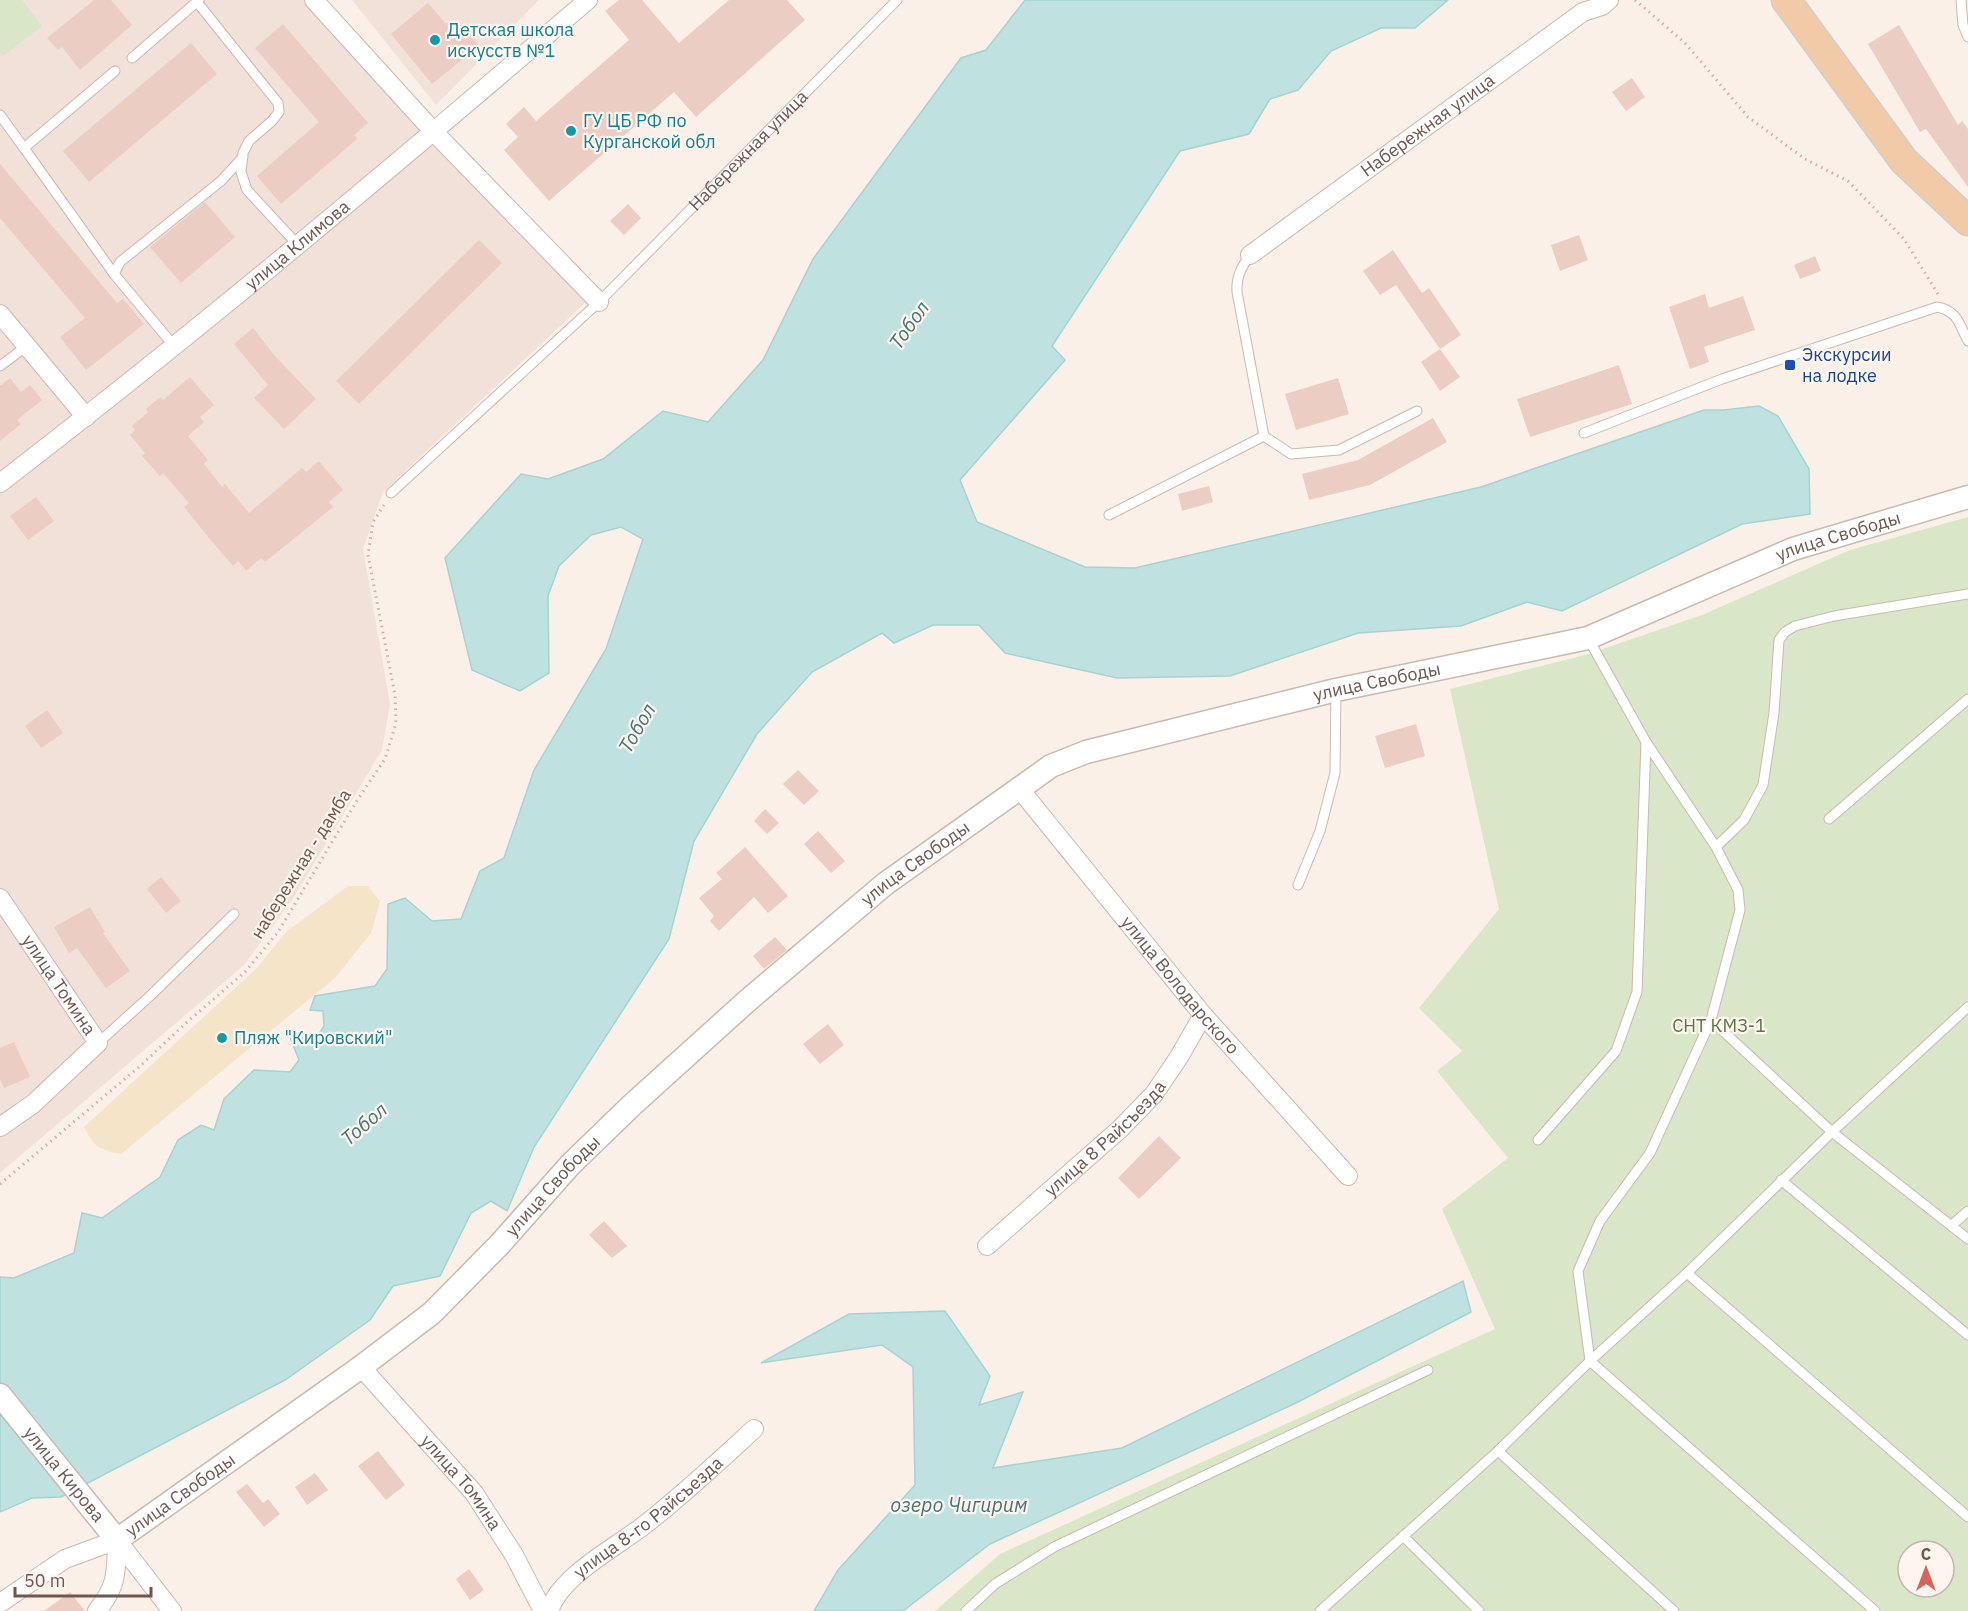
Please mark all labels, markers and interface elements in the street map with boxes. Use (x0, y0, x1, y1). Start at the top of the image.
place label: Детская школа искусств №1 (447, 18, 574, 62)
marker: Детская школа искусств №1 (428, 33, 442, 47)
street label: Набережная улица (1356, 68, 1499, 181)
street label: Набережная улица (683, 85, 813, 215)
place label: ГУ ЦБ РФ по Курганской обл (583, 109, 716, 153)
marker: ГУ ЦБ РФ по Курганской обл (564, 124, 578, 138)
street label: улица Климова (240, 194, 355, 295)
water label: Тобол (882, 295, 935, 354)
place label: Экскурсии на лодке (1802, 343, 1892, 387)
marker: Экскурсии на лодке (1783, 358, 1797, 372)
street label: улица Свободы (1772, 506, 1903, 566)
street label: улица Свободы (1311, 657, 1443, 706)
water label: Тобол (612, 698, 662, 758)
street label: набережная - дамба (245, 784, 356, 943)
street label: улица Свободы (856, 815, 974, 911)
street label: улица Володарского (1116, 911, 1245, 1059)
street label: улица Томина (17, 930, 102, 1040)
park label: СНТ КМЗ-1 (1672, 1014, 1766, 1037)
place label: Пляж "Кировский" (234, 1026, 392, 1049)
marker: Пляж "Кировский" (215, 1031, 229, 1045)
street label: улица 8 Райсъезда (1039, 1076, 1171, 1201)
water label: Тобол (335, 1096, 393, 1151)
street label: улица Свободы (500, 1130, 605, 1241)
street label: улица Кирова (19, 1421, 110, 1527)
street label: улица Томина (416, 1429, 507, 1535)
street label: улица Свободы (121, 1448, 240, 1542)
street label: улица 8-го Райсъезда (568, 1451, 728, 1583)
water label: озеро Чигирим (890, 1491, 1028, 1518)
north arrow (1896, 1539, 1956, 1599)
text: С (1921, 1544, 1931, 1564)
scale bar (15, 1560, 152, 1598)
text: 50 m (24, 1569, 66, 1592)

